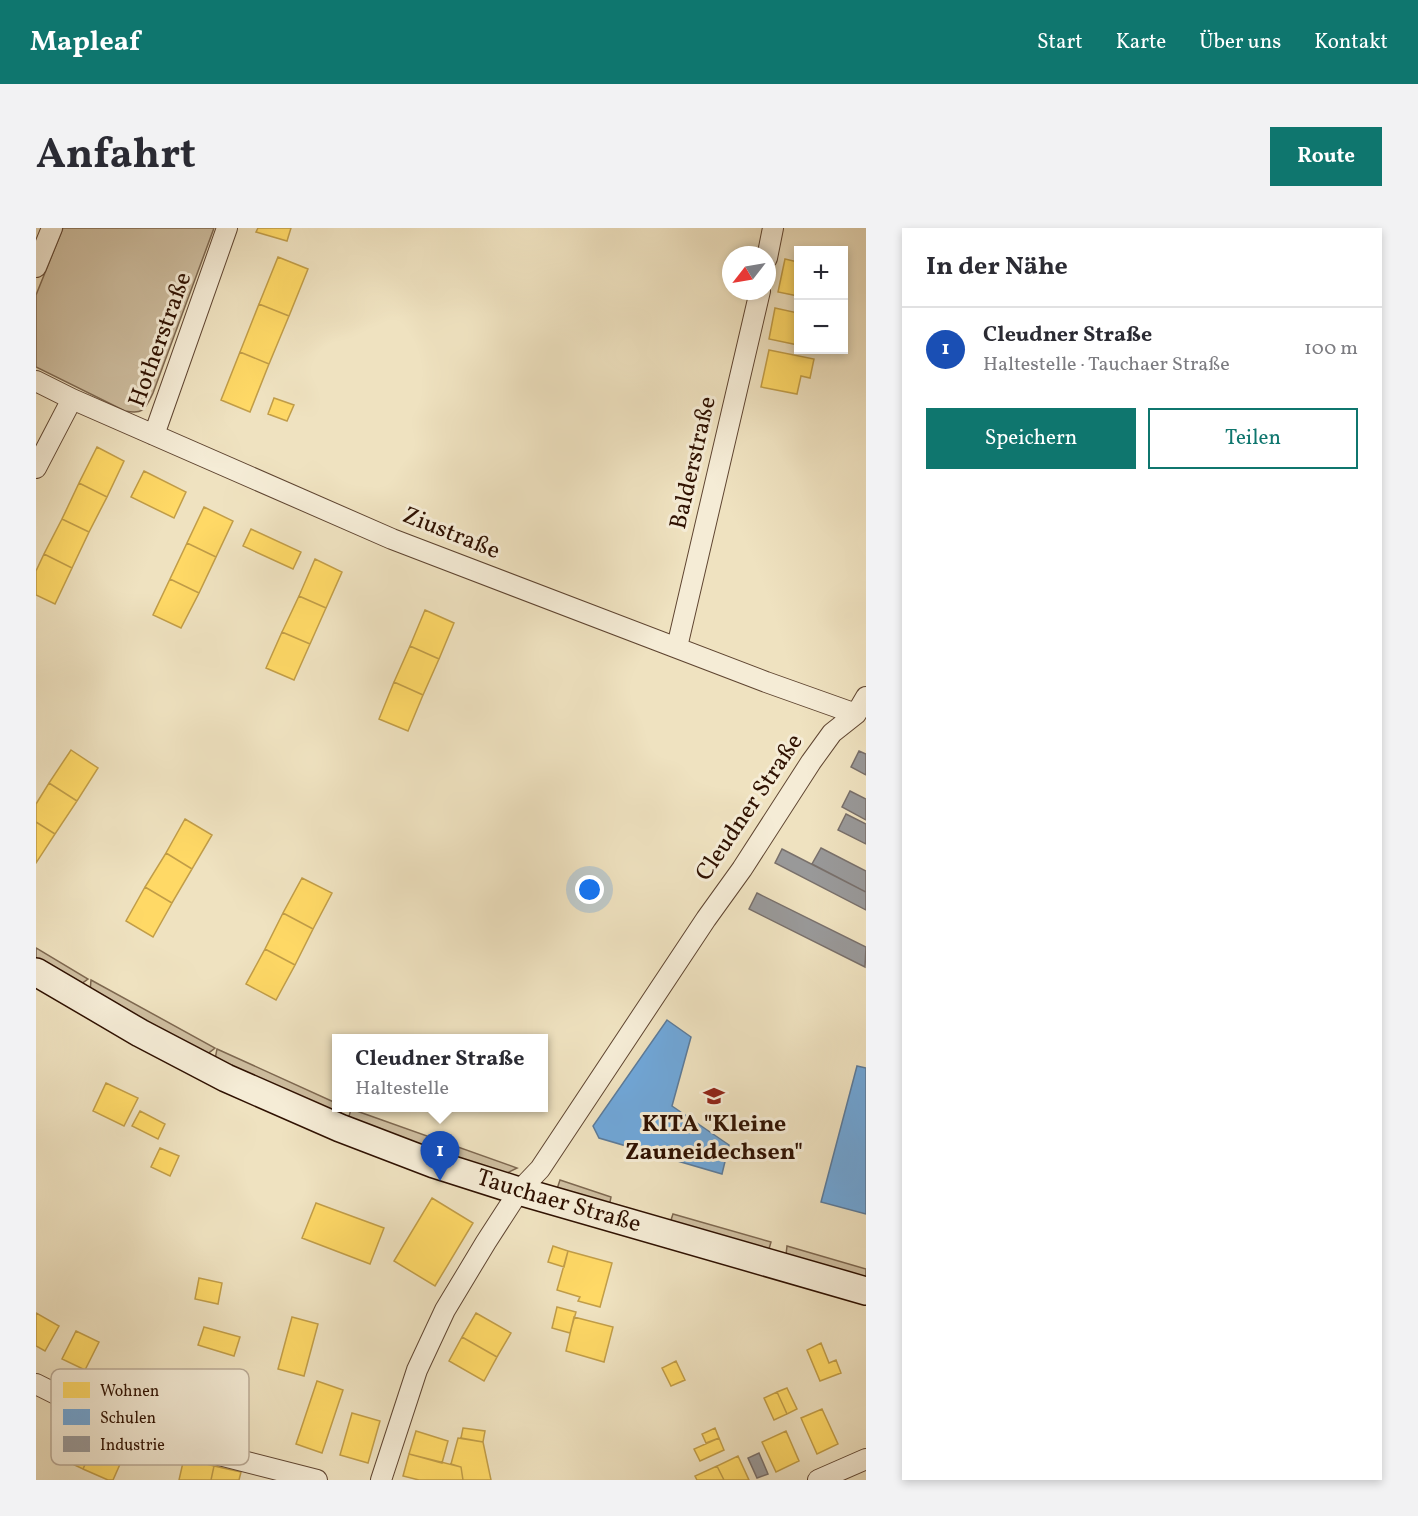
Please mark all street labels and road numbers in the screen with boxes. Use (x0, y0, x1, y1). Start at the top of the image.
street label: Hotherstraße (121, 268, 201, 412)
street label: Balderstraße (662, 393, 726, 533)
street label: Ziustraße (397, 499, 505, 569)
street label: Cleudner Straße (688, 728, 812, 888)
street label: Tauchaer Straße (472, 1161, 645, 1242)

